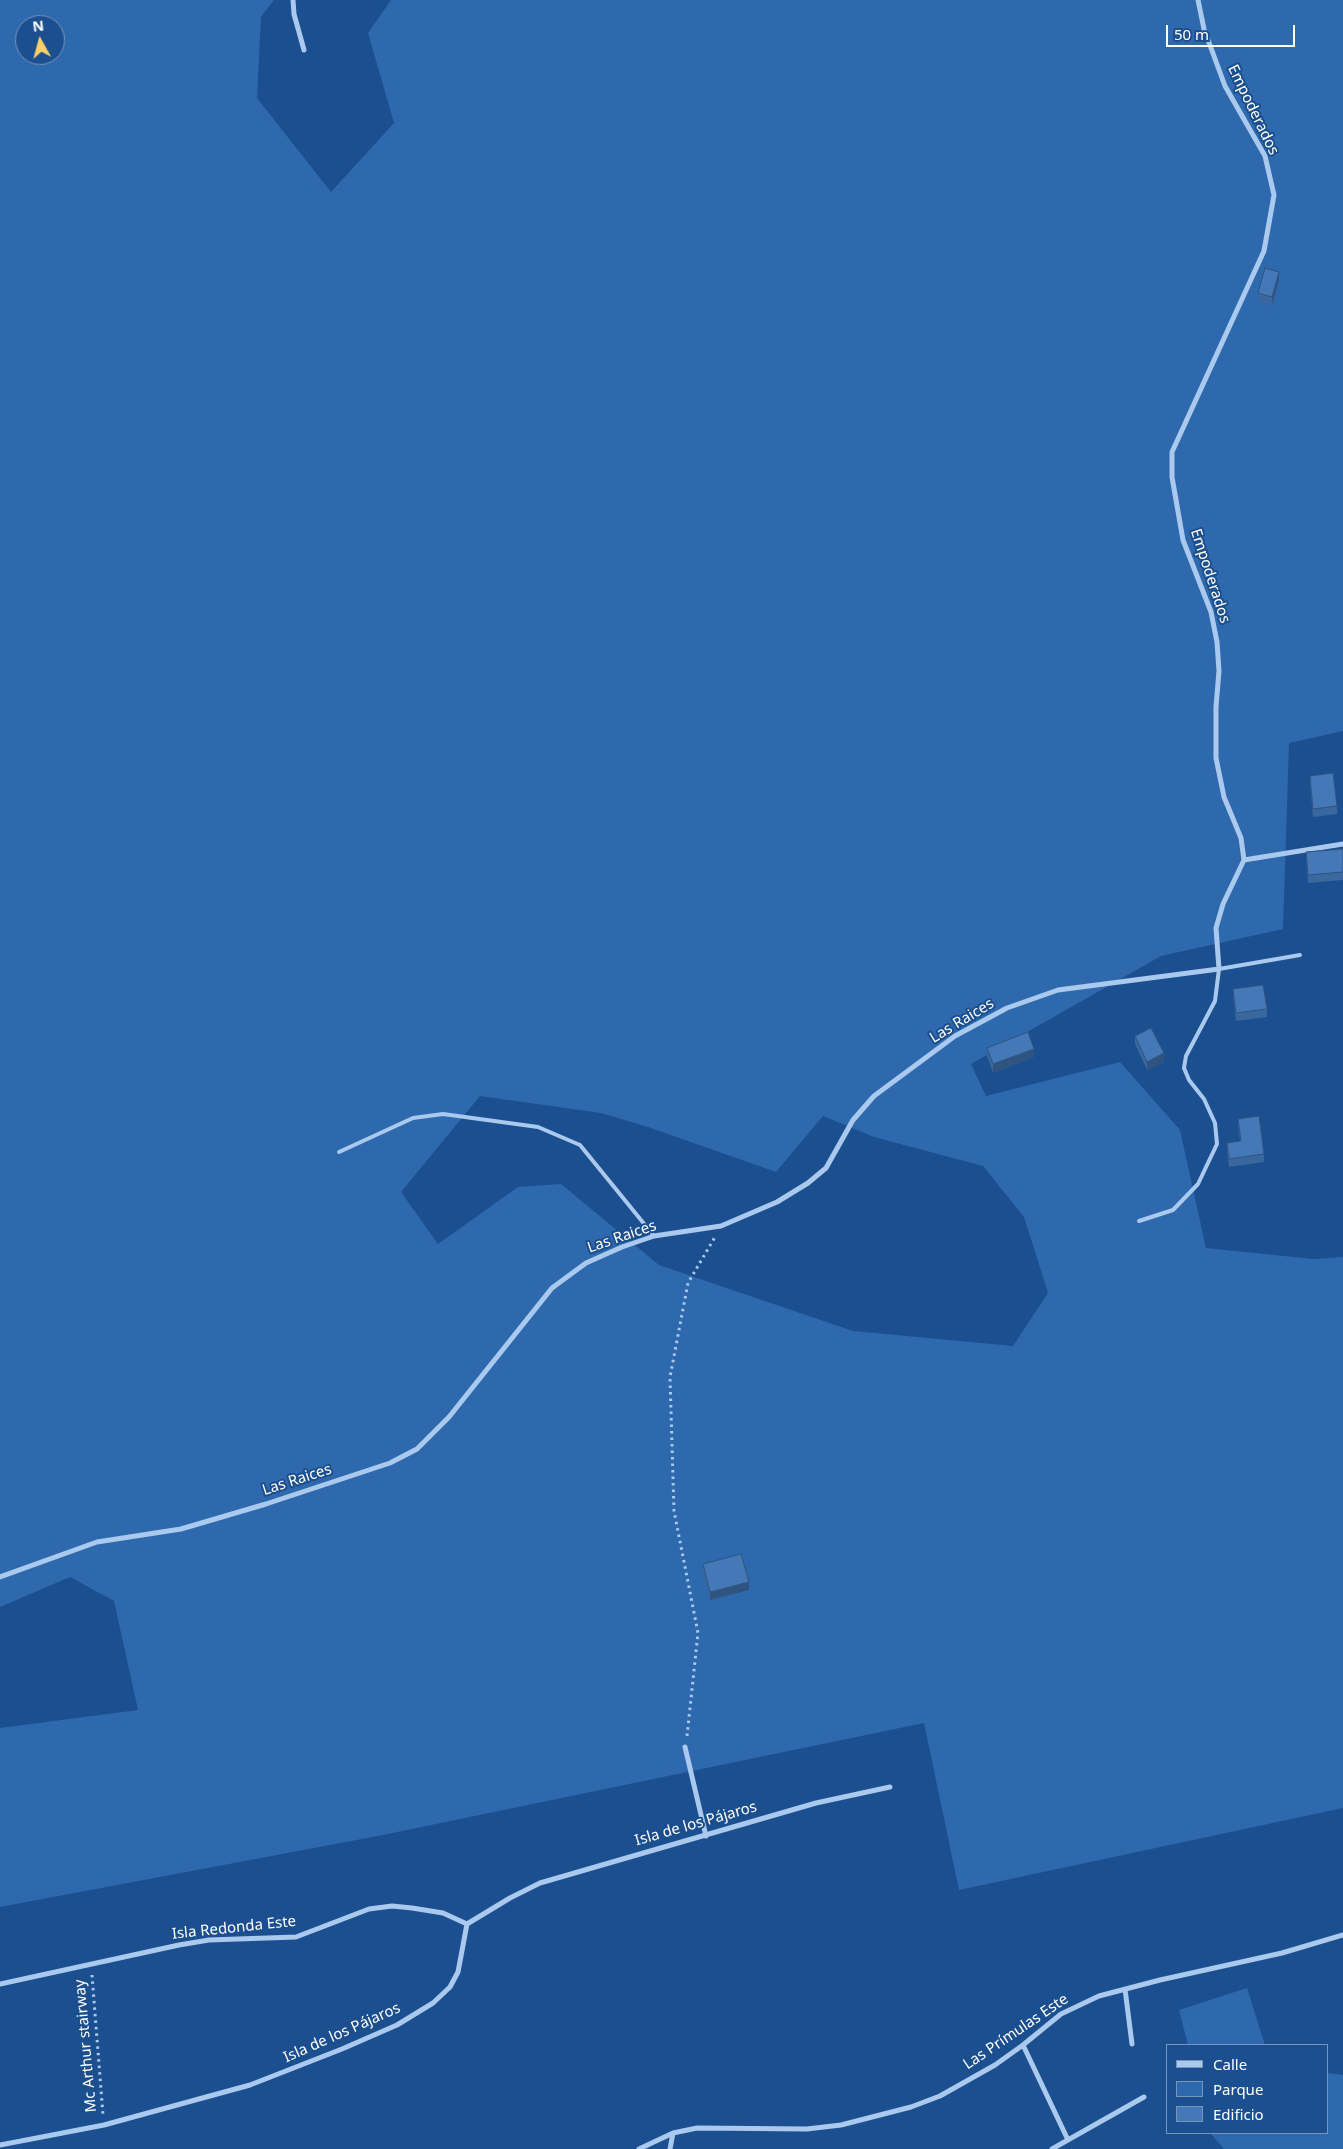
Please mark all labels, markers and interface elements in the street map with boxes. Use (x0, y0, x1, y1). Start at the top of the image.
north arrow (15, 15, 65, 65)
text: N (31, 15, 45, 36)
scale bar (1168, 15, 1297, 47)
text: 50 m (1174, 24, 1209, 44)
street label: Empoderados (1223, 62, 1283, 158)
street label: Empoderados (1186, 527, 1234, 625)
street label: Las Raices (927, 995, 997, 1047)
street label: Las Raices (585, 1217, 659, 1257)
street label: Las Raices (260, 1460, 334, 1500)
street label: Isla de los Pájaros (633, 1798, 759, 1850)
street label: Isla Redonda Este (171, 1913, 297, 1943)
street label: Mc Arthur stairway (71, 1979, 101, 2113)
street label: Las Prímulas Este (960, 1990, 1072, 2074)
street label: Isla de los Pájaros (281, 1999, 403, 2067)
legend (1166, 2044, 1328, 2134)
text: Calle (1213, 2054, 1247, 2074)
text: Parque (1213, 2079, 1263, 2099)
text: Edificio (1213, 2104, 1264, 2124)

